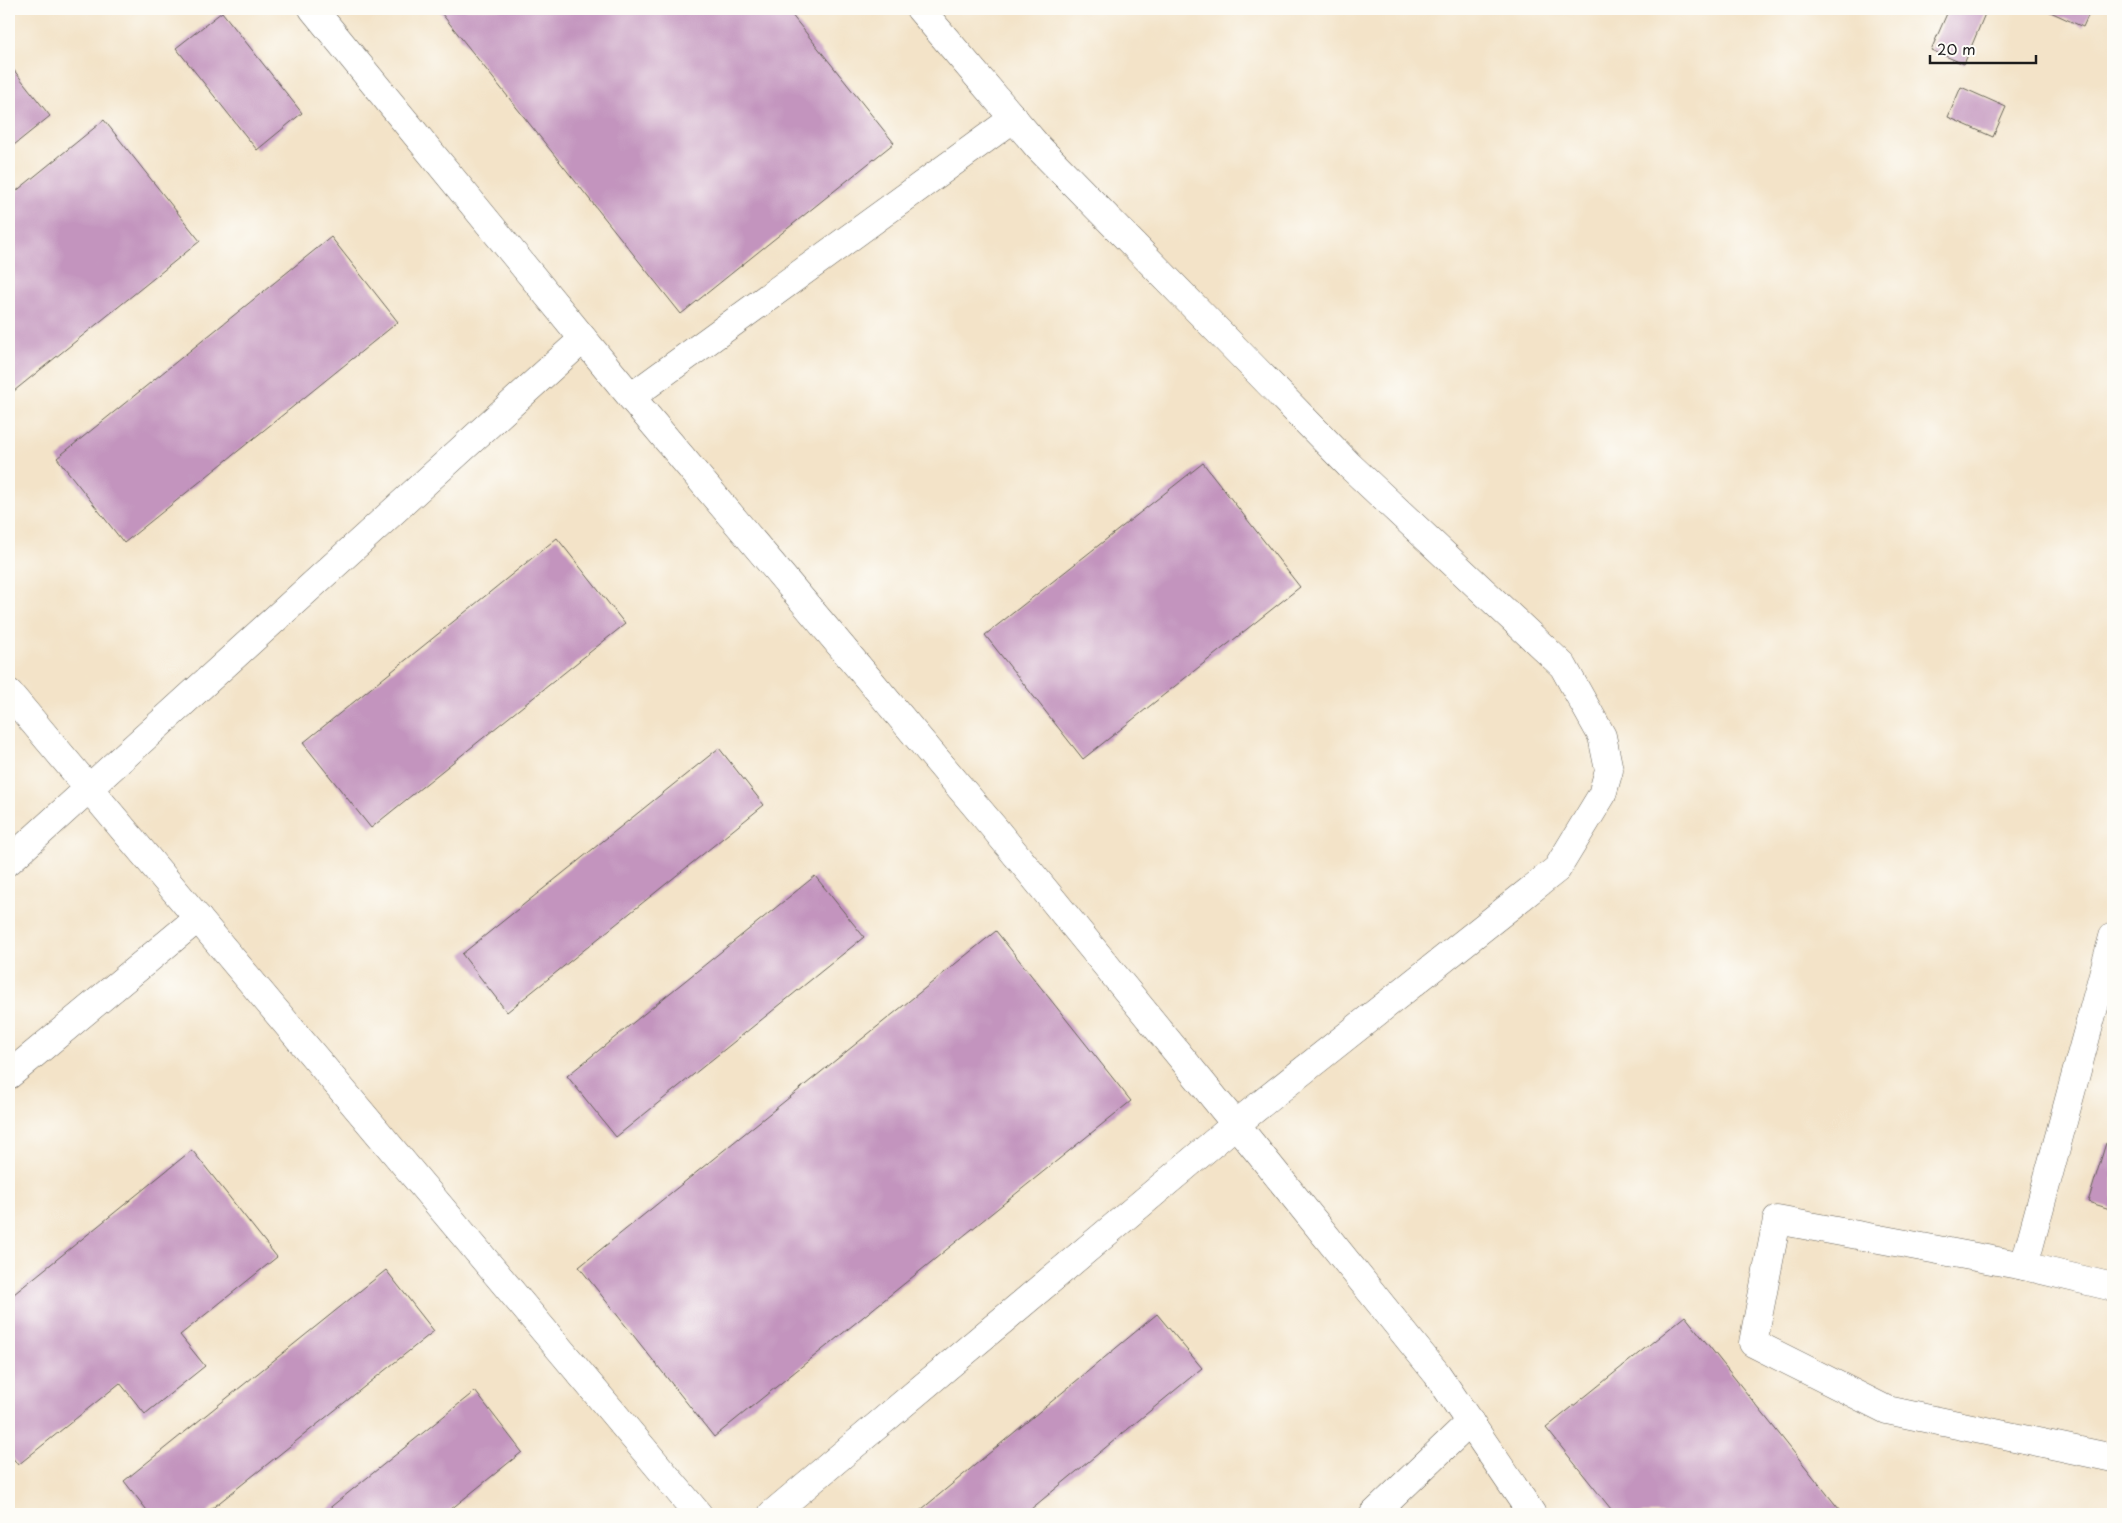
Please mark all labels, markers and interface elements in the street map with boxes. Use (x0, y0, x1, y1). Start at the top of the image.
scale bar (1930, 32, 2036, 64)
text: 20 m (1937, 37, 1976, 60)

